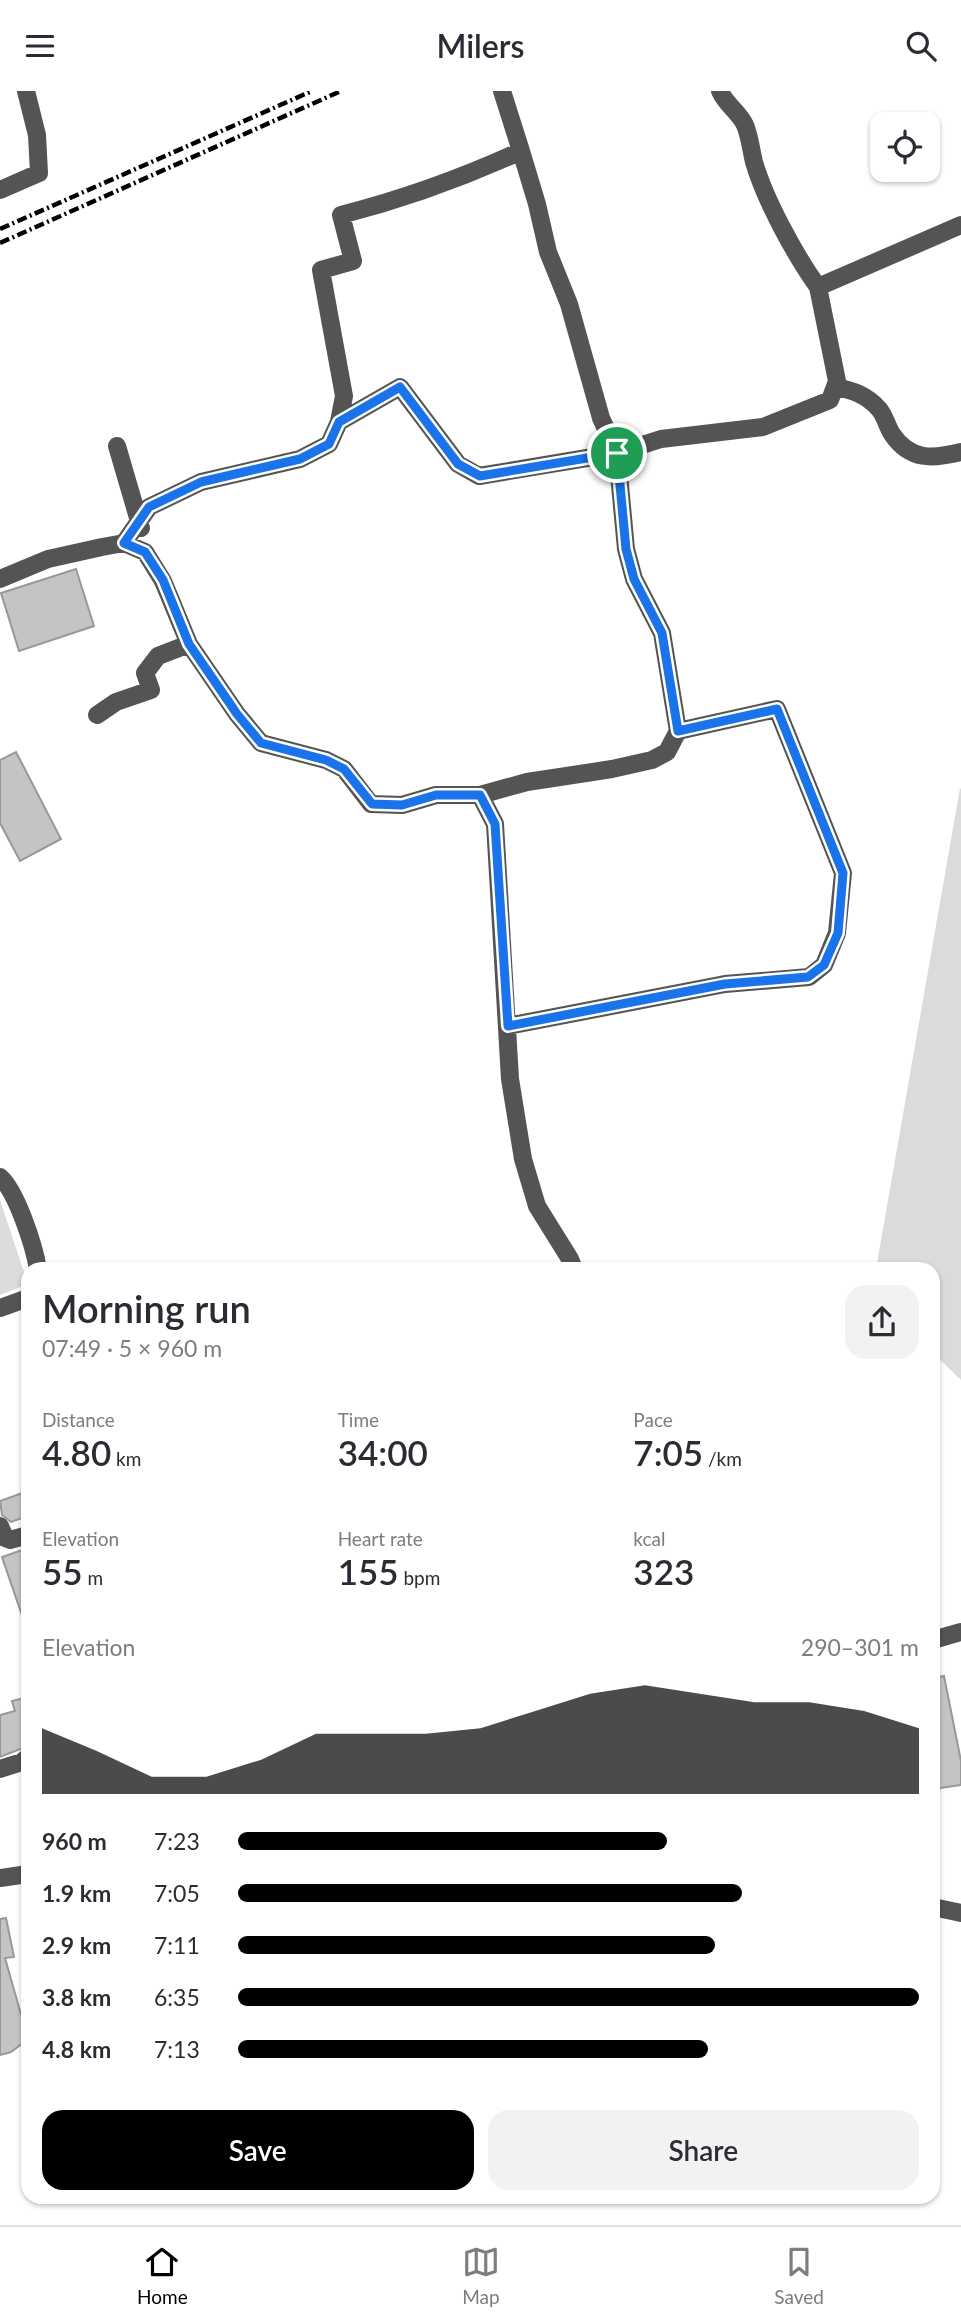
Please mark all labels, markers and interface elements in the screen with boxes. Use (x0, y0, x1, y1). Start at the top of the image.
text: Milers (436, 26, 525, 65)
icon: menu (21, 27, 59, 65)
icon: search (902, 27, 940, 65)
map controls (870, 112, 940, 182)
button: locate (870, 112, 940, 182)
pin (587, 423, 647, 483)
icon: arrive (598, 434, 636, 472)
text: Morning run (42, 1285, 251, 1331)
button: share (845, 1285, 919, 1359)
text: 07:49 · 5 × 960 m (42, 1334, 222, 1362)
text: Distance (42, 1408, 115, 1431)
text: Time (338, 1408, 379, 1431)
text: Pace (633, 1408, 673, 1431)
text: 4.80 (42, 1431, 111, 1473)
text: 34:00 (338, 1431, 428, 1473)
text: 7:05 (633, 1431, 703, 1473)
text: km (111, 1447, 141, 1470)
text: /km (703, 1447, 742, 1470)
text: Elevation (42, 1527, 119, 1550)
text: Heart rate (338, 1527, 423, 1550)
text: kcal (633, 1527, 665, 1550)
text: 55 (42, 1550, 83, 1592)
text: 155 (338, 1550, 399, 1592)
text: 323 (633, 1550, 694, 1592)
text: m (83, 1566, 103, 1589)
text: bpm (399, 1566, 440, 1589)
text: Elevation (42, 1633, 135, 1661)
text: 290–301 m (801, 1633, 919, 1661)
text: 960 m (42, 1827, 107, 1855)
text: 7:23 (154, 1827, 200, 1855)
text: 1.9 km (42, 1879, 111, 1907)
text: 7:05 (154, 1879, 200, 1907)
text: 2.9 km (42, 1931, 111, 1959)
text: 7:11 (154, 1931, 200, 1959)
text: 3.8 km (42, 1983, 111, 2011)
text: 6:35 (154, 1983, 200, 2011)
text: 4.8 km (42, 2035, 111, 2063)
text: 7:13 (154, 2035, 200, 2063)
button: Save (42, 2110, 474, 2190)
button: Share (488, 2110, 919, 2190)
tab: Home (137, 2243, 188, 2308)
tab: Map (462, 2243, 500, 2308)
tab: Saved (774, 2243, 824, 2308)

